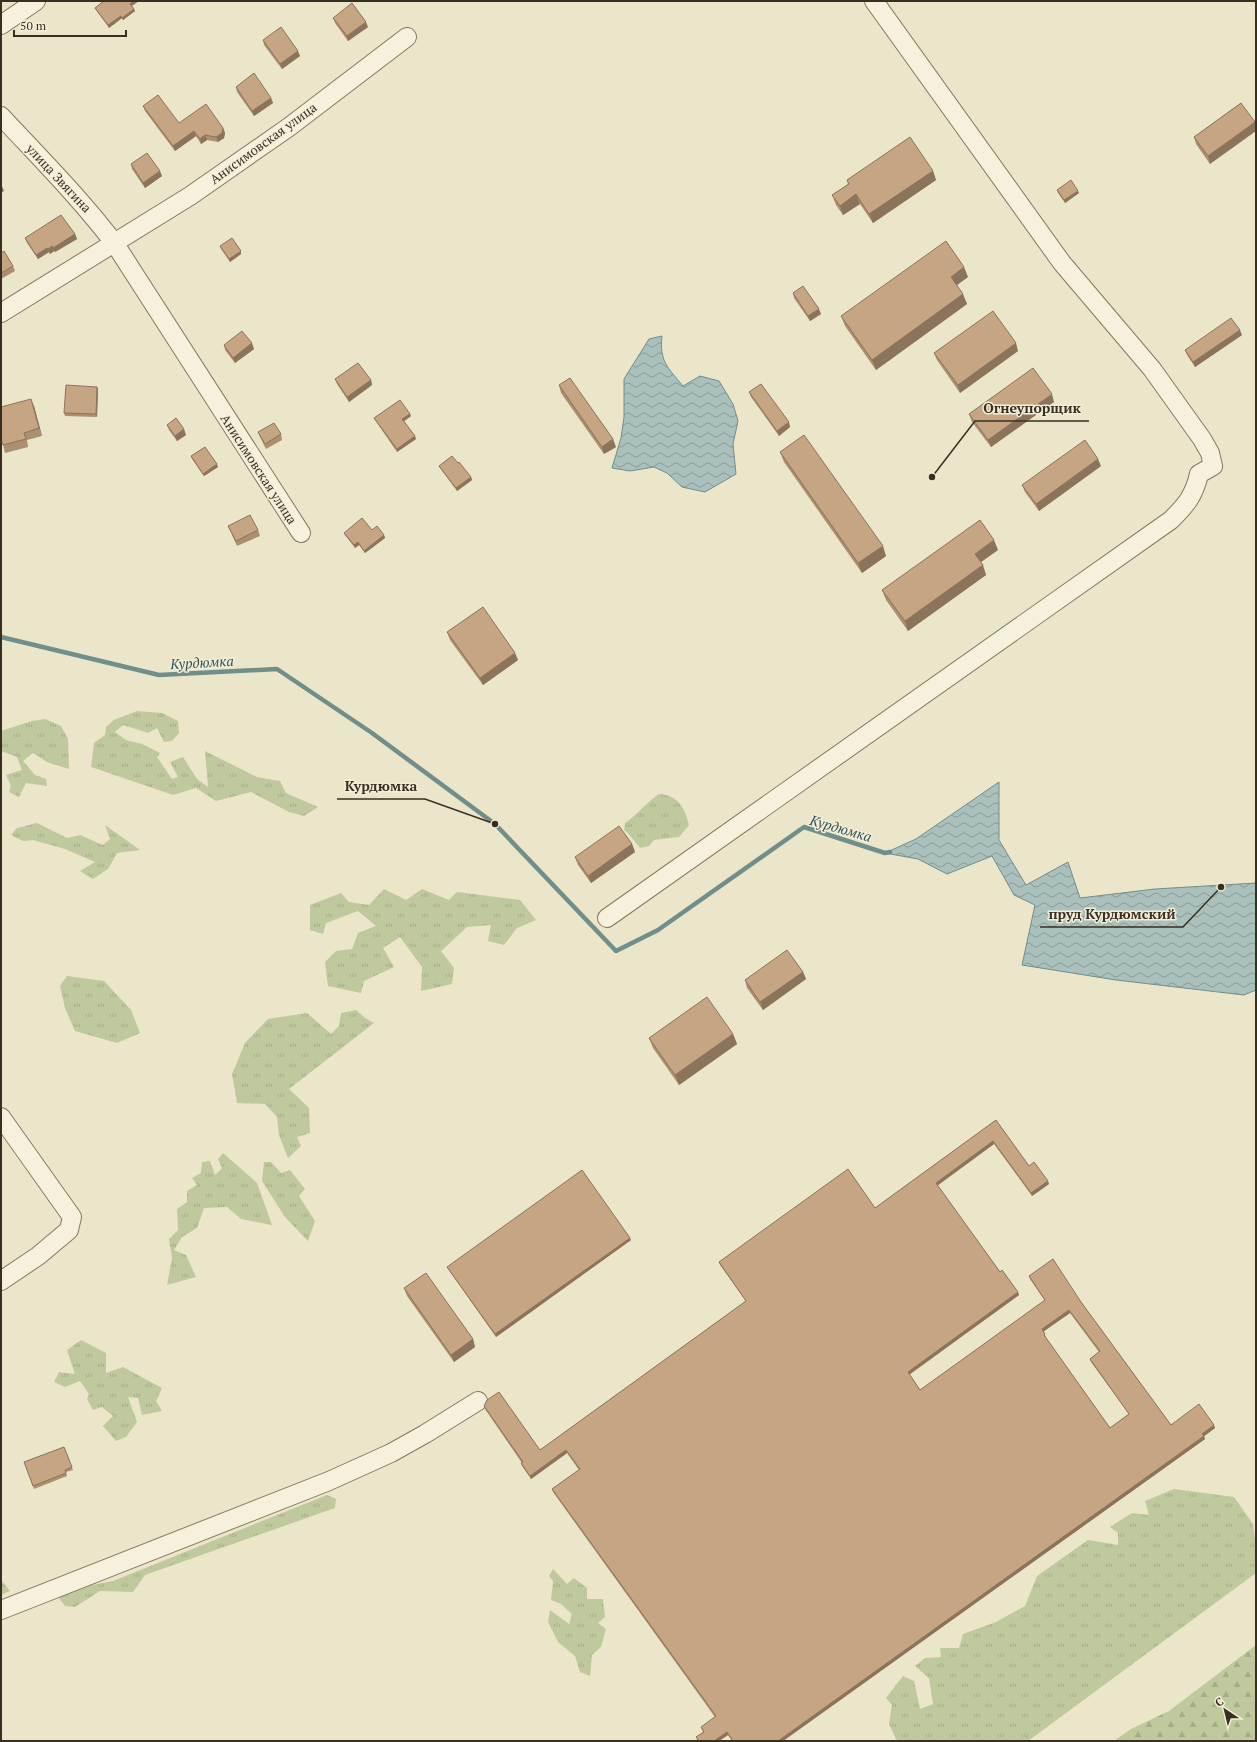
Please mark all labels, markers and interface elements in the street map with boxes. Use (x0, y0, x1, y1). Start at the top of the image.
scale bar (14, 12, 126, 38)
text: 50 m (20, 18, 47, 33)
street label: Анисимовская улица (206, 98, 320, 188)
street label: улица Звягина (22, 139, 96, 217)
callout: Огнеупорщик (975, 395, 1089, 421)
text: Огнеупорщик (983, 398, 1082, 417)
street label: Анисимовская улица (217, 410, 302, 528)
water label: Курдюмка (169, 651, 234, 673)
callout: Курдюмка (337, 773, 425, 799)
text: Курдюмка (345, 776, 417, 795)
water label: Курдюмка (807, 810, 874, 846)
callout: пруд Курдюмский (1040, 901, 1183, 927)
text: пруд Курдюмский (1048, 904, 1176, 923)
north arrow (1205, 1690, 1245, 1730)
text: С (1212, 1694, 1226, 1710)

